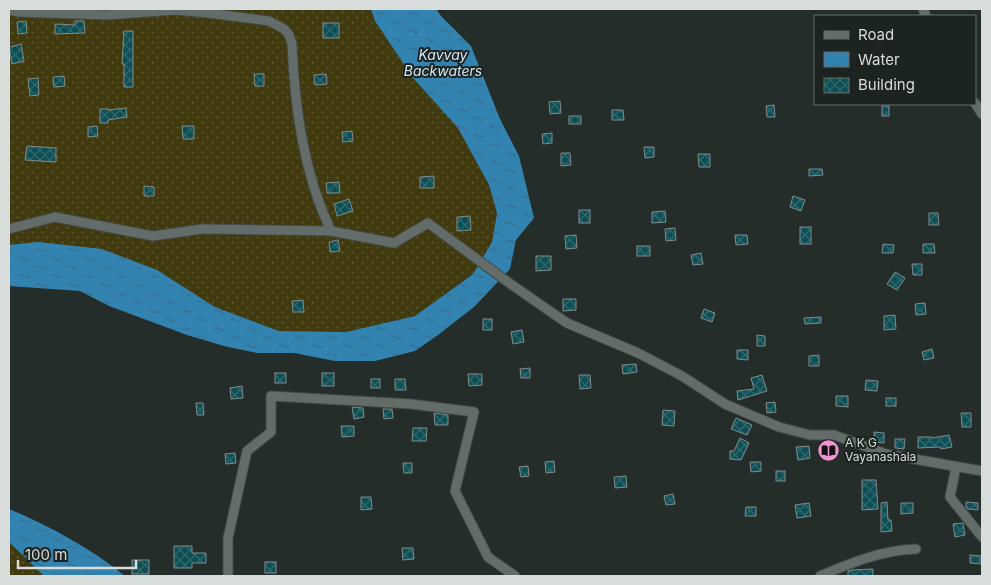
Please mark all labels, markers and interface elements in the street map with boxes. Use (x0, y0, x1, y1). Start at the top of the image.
legend (814, 15, 976, 105)
text: Road (858, 25, 894, 44)
water label: Kavvay Backwaters (404, 46, 482, 79)
text: Water (858, 50, 900, 69)
text: Building (858, 75, 915, 94)
place label: A K G Vayanashala (845, 435, 916, 464)
library icon: A K G Vayanashala (817, 438, 841, 462)
scale bar (18, 538, 135, 570)
text: 100 m (25, 545, 67, 564)

